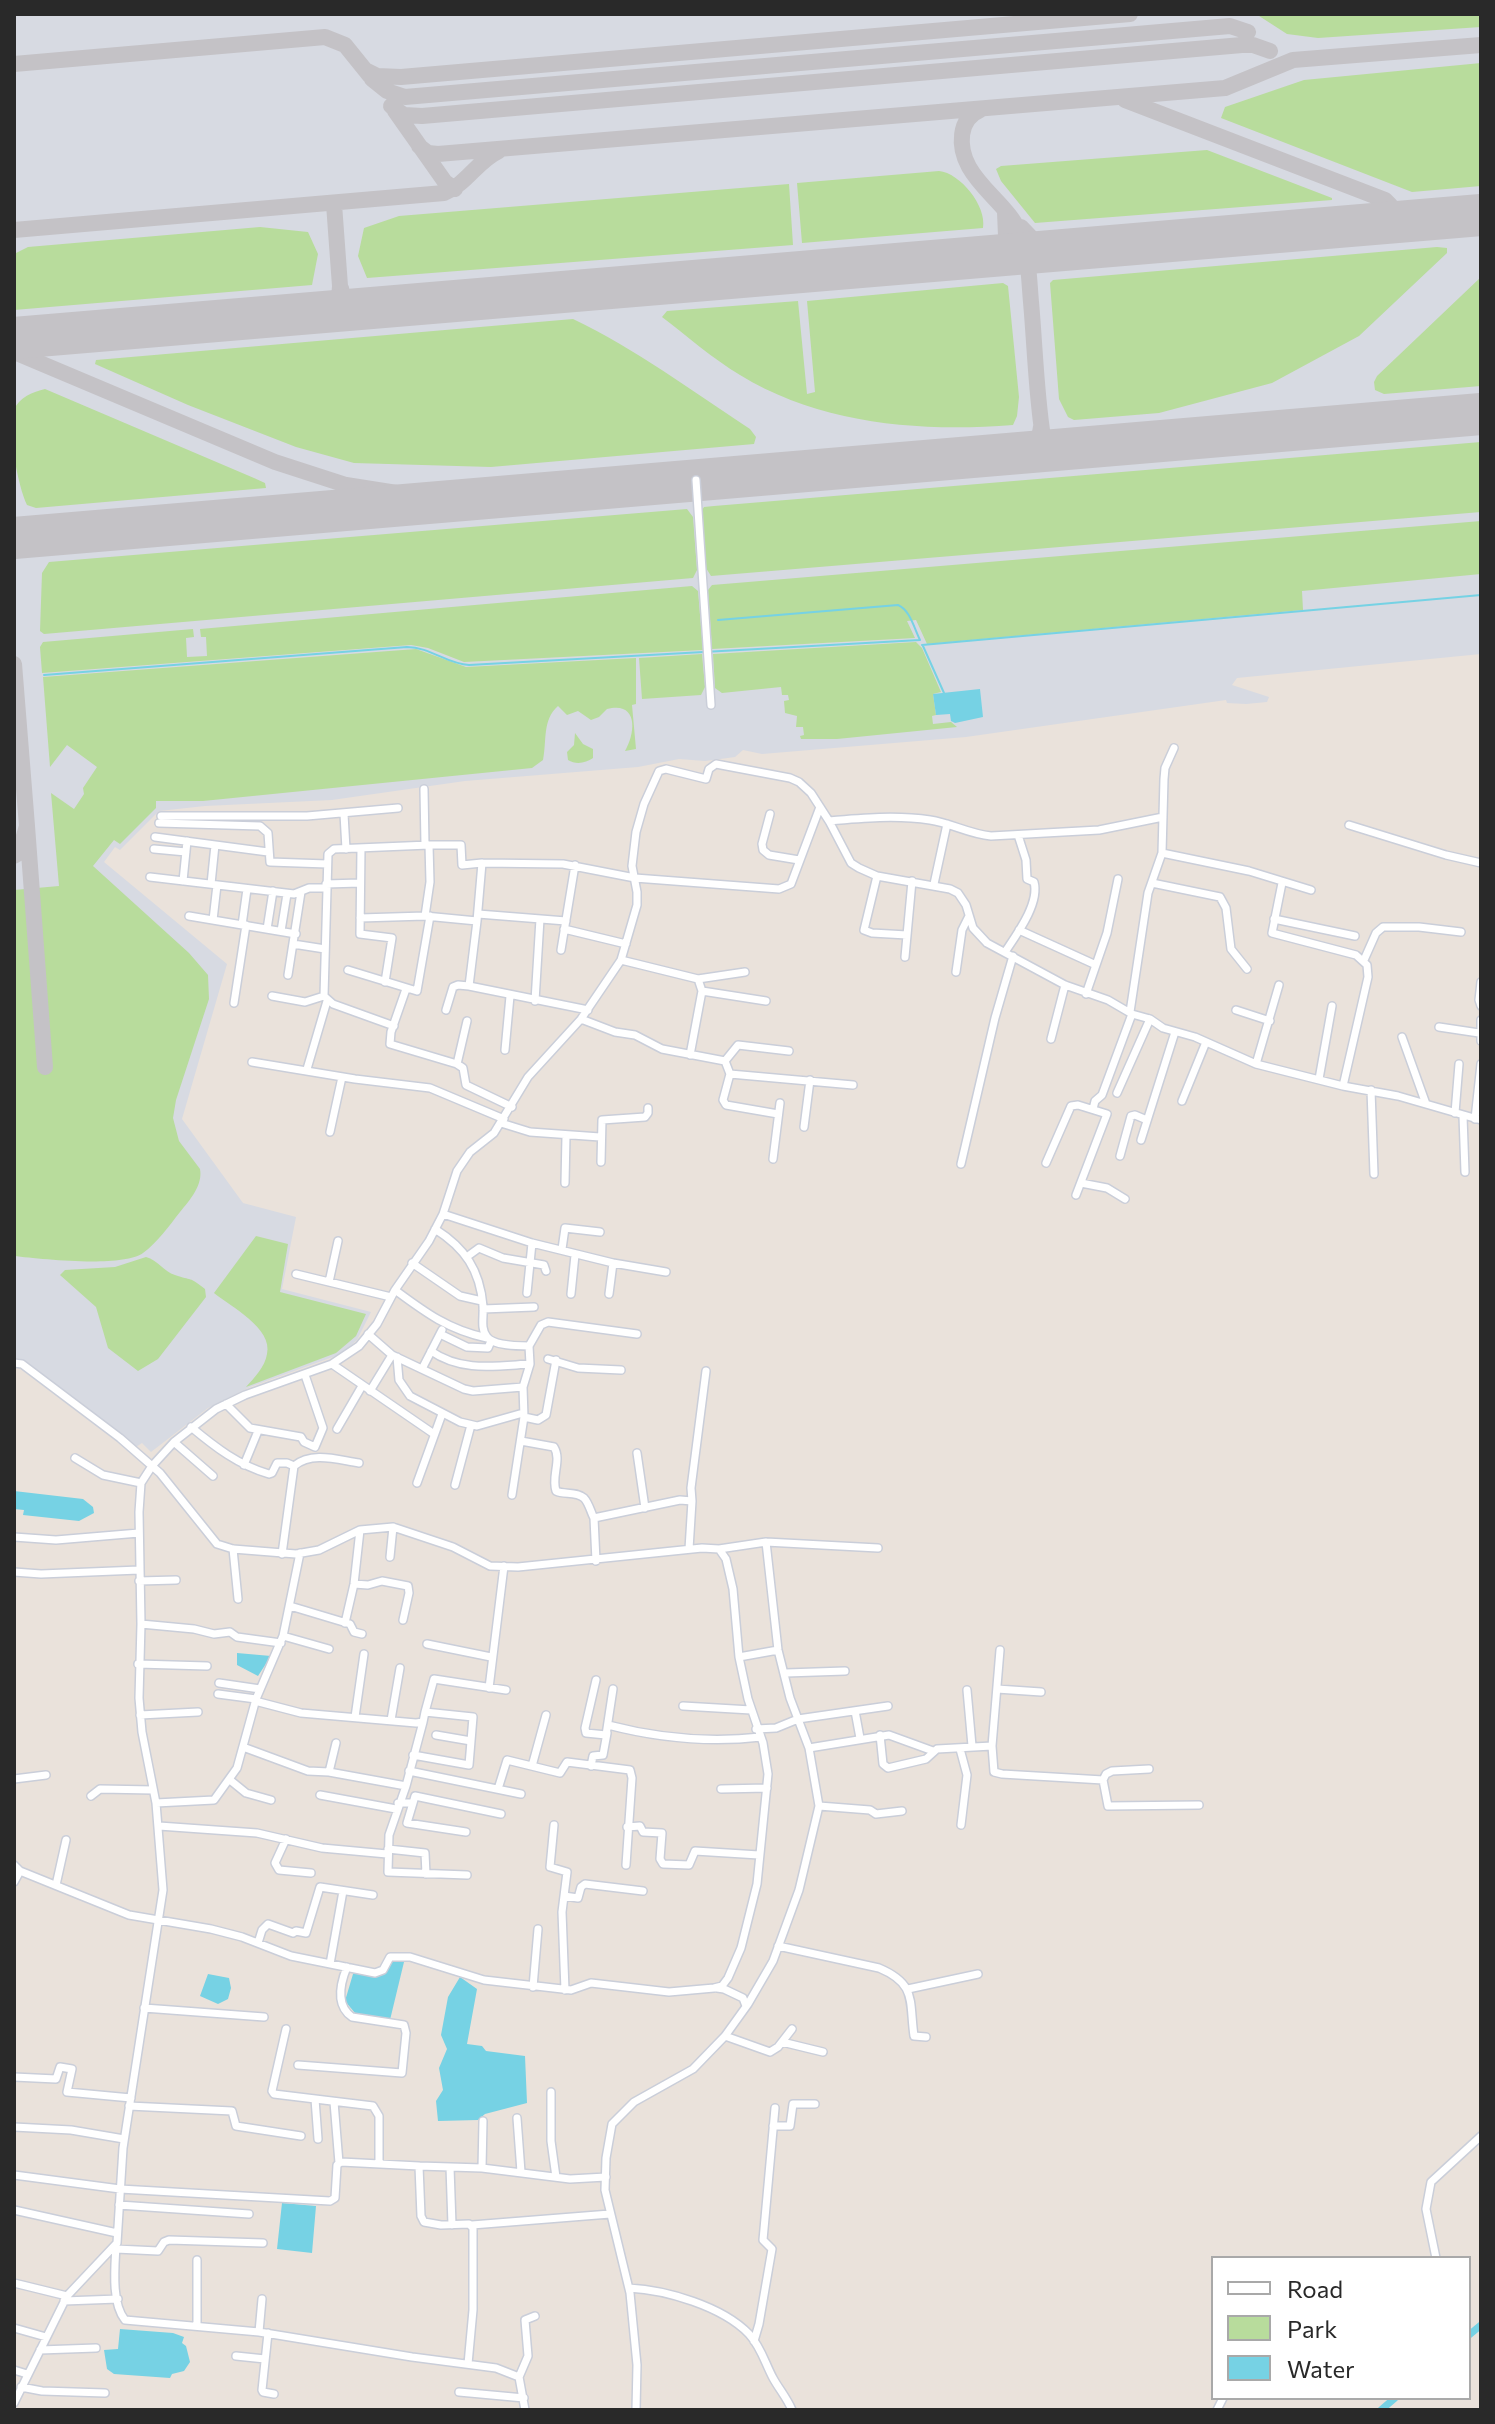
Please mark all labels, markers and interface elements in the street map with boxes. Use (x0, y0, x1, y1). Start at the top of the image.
legend (1211, 2256, 1471, 2400)
text: Road (1287, 2274, 1343, 2303)
text: Park (1287, 2314, 1337, 2343)
text: Water (1287, 2354, 1355, 2383)

